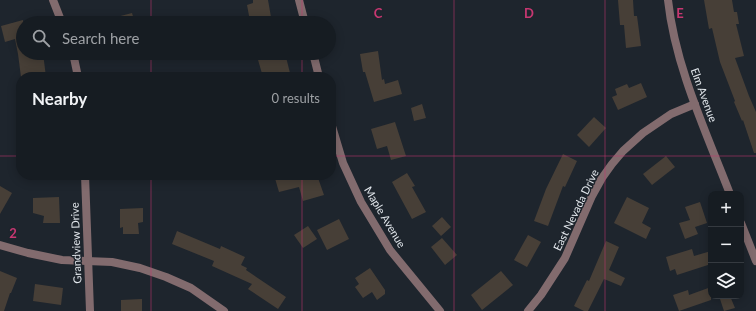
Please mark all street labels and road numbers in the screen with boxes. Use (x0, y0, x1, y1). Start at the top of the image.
street label: Elm Avenue (689, 66, 720, 124)
street label: East Nevada Drive (550, 167, 601, 253)
street label: Maple Avenue (362, 184, 409, 250)
street label: Grandview Drive (68, 202, 83, 284)

